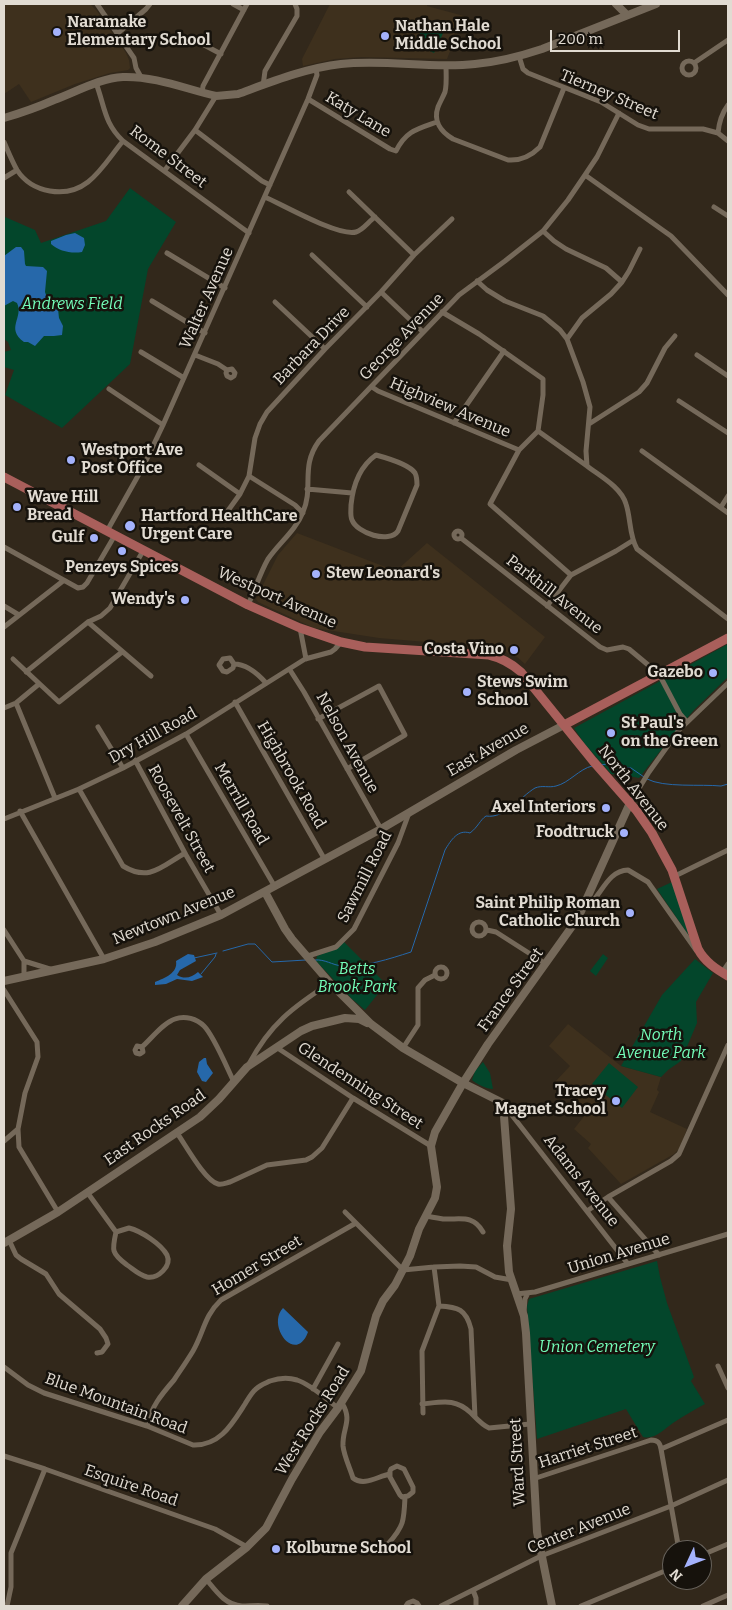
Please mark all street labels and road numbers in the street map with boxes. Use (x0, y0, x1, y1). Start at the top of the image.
street label: Tierney Street (557, 66, 661, 124)
street label: Katy Lane (322, 88, 394, 142)
street label: Rome Street (126, 122, 210, 192)
street label: Walter Avenue (176, 244, 238, 352)
street label: George Avenue (356, 290, 448, 384)
street label: Barbara Drive (270, 303, 354, 389)
street label: Highview Avenue (387, 374, 513, 442)
street label: Parkhill Avenue (502, 551, 606, 639)
street label: Westport Avenue (214, 563, 340, 633)
street label: Nelson Avenue (311, 689, 383, 797)
street label: Dry Hill Road (106, 704, 200, 768)
street label: Highbrook Road (253, 718, 329, 832)
street label: East Avenue (444, 719, 532, 781)
street label: North Avenue (594, 741, 672, 835)
street label: Merrill Road (210, 760, 272, 848)
street label: Roosevelt Street (143, 762, 219, 876)
street label: Sawmill Road (334, 828, 396, 926)
street label: Newtown Avenue (110, 883, 238, 949)
street label: France Street (474, 944, 548, 1036)
street label: Glendenning Street (294, 1038, 426, 1134)
street label: East Rocks Road (101, 1086, 209, 1170)
street label: Adams Avenue (539, 1131, 623, 1231)
street label: Union Avenue (566, 1229, 672, 1279)
street label: Homer Street (209, 1232, 305, 1300)
street label: West Rocks Road (272, 1363, 354, 1479)
street label: Blue Mountain Road (42, 1369, 190, 1439)
street label: Ward Street (506, 1417, 530, 1507)
street label: Harriet Street (536, 1423, 640, 1473)
street label: Esquire Road (82, 1461, 180, 1511)
street label: Center Avenue (525, 1500, 633, 1558)

